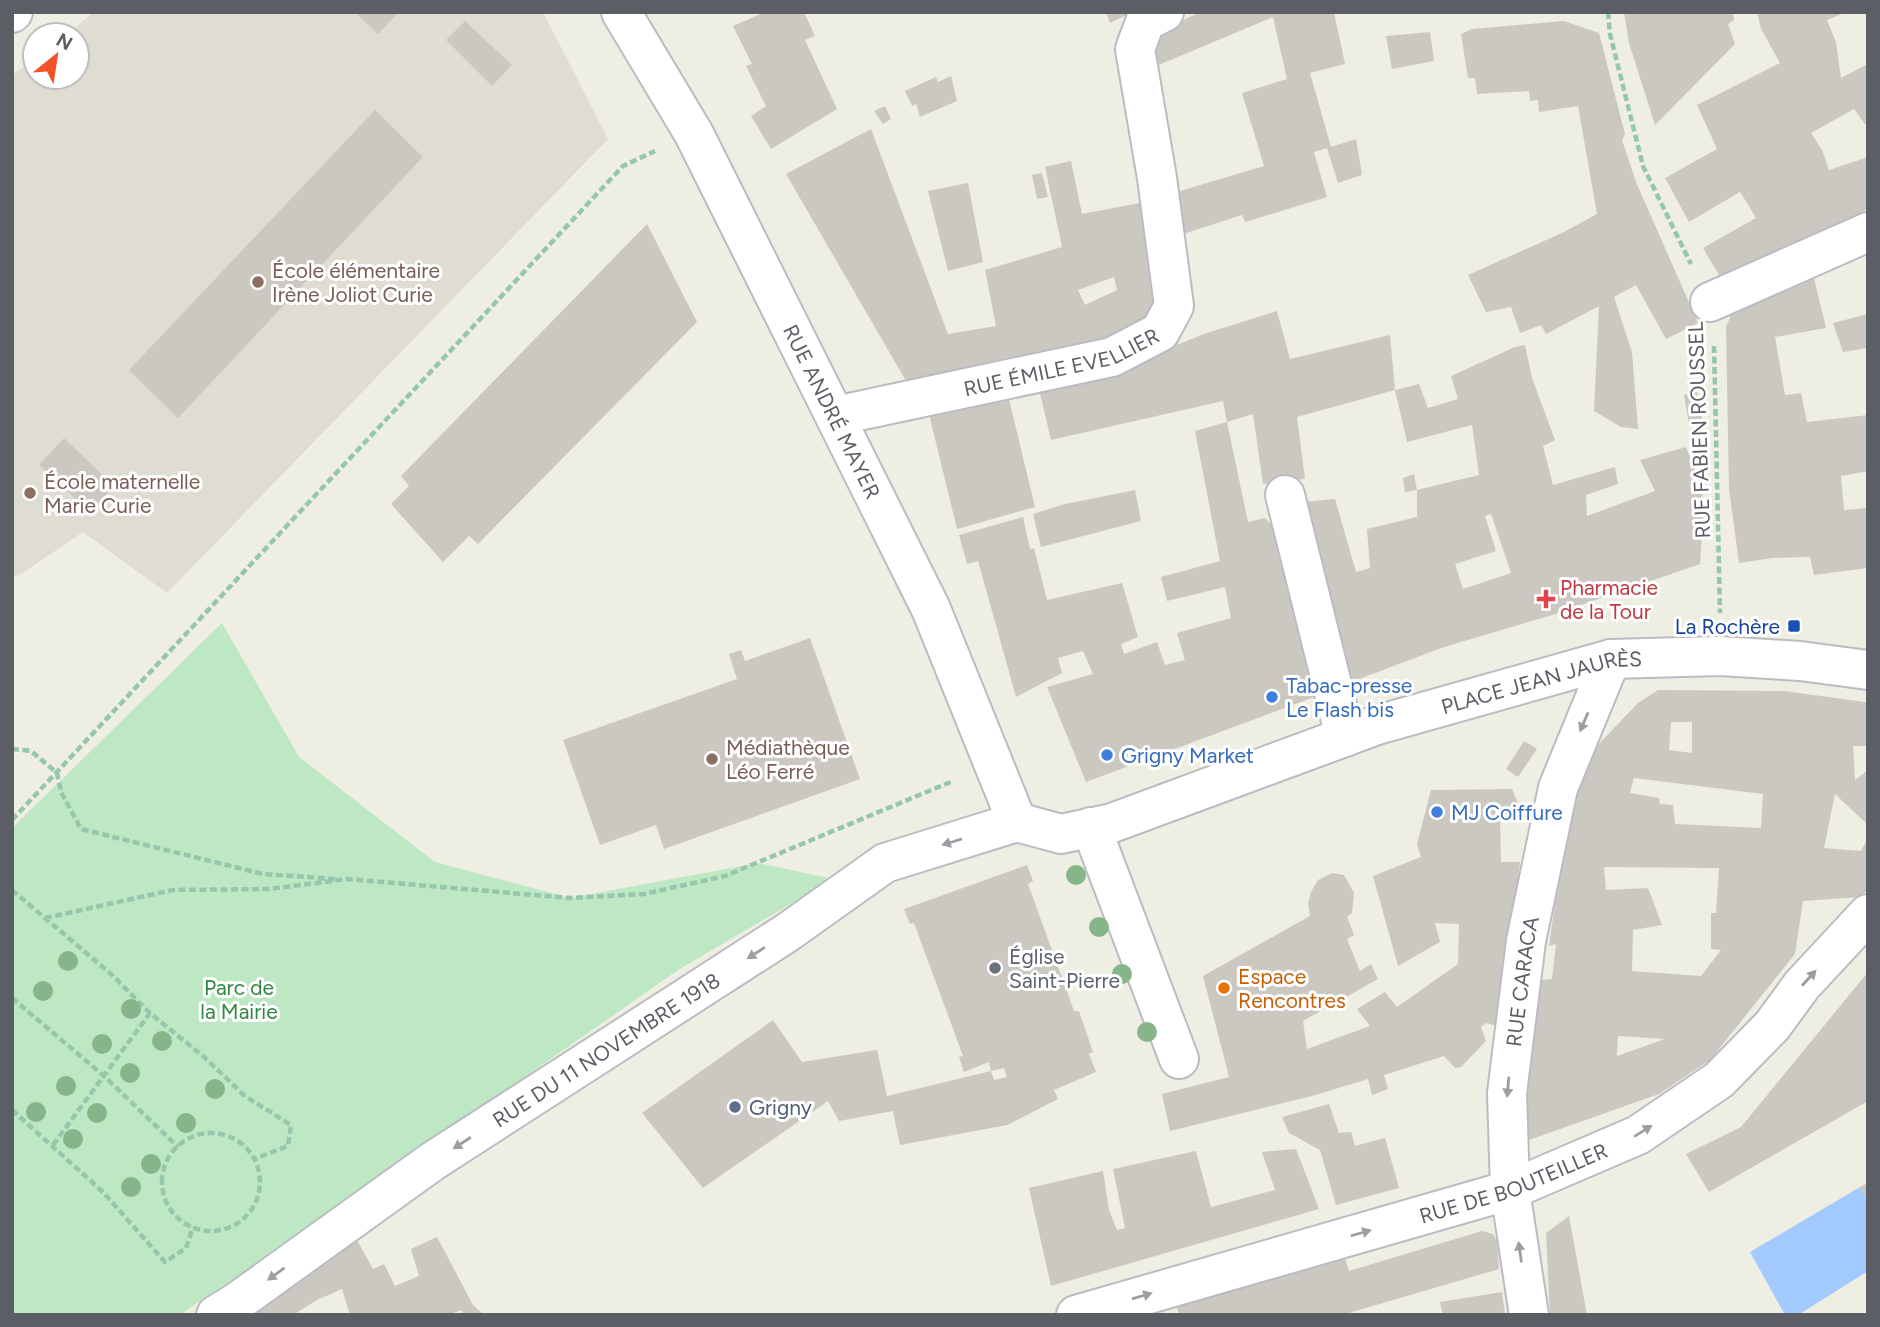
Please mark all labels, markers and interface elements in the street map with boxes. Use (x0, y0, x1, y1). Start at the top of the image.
north arrow (21, 21, 91, 91)
text: N (52, 28, 76, 55)
place label: École élémentaire Irène Joliot Curie (272, 258, 440, 307)
marker: École élémentaire Irène Joliot Curie (250, 274, 266, 290)
street label: RUE ANDRÉ MAYER (778, 320, 886, 502)
street label: RUE FABIEN ROUSSEL (1683, 321, 1715, 539)
street label: RUE ÉMILE EVELLIER (961, 322, 1163, 401)
place label: École maternelle Marie Curie (44, 469, 200, 518)
marker: École maternelle Marie Curie (22, 485, 38, 501)
place label: Pharmacie de la Tour (1560, 575, 1658, 624)
marker: Pharmacie de la Tour (1538, 591, 1554, 607)
place label: La Rochère (1675, 614, 1780, 639)
marker: La Rochère (1786, 618, 1802, 634)
street label: PLACE JEAN JAURÈS (1438, 645, 1642, 719)
place label: Tabac-presse Le Flash bis (1286, 673, 1412, 722)
marker: Tabac-presse Le Flash bis (1264, 689, 1280, 705)
one-way arrow (1578, 712, 1590, 732)
place label: Médiathèque Léo Ferré (726, 735, 850, 784)
place label: Grigny Market (1121, 743, 1254, 768)
marker: Grigny Market (1099, 747, 1115, 763)
marker: Médiathèque Léo Ferré (704, 751, 720, 767)
place label: MJ Coiffure (1451, 800, 1563, 825)
marker: MJ Coiffure (1429, 804, 1445, 820)
one-way arrow (941, 837, 962, 848)
street label: RUE CARACA (1500, 914, 1543, 1048)
place label: Église Saint-Pierre (1009, 944, 1120, 993)
one-way arrow (746, 946, 766, 959)
marker: Église Saint-Pierre (987, 960, 1003, 976)
place label: Espace Rencontres (1238, 964, 1346, 1013)
street label: RUE DU 11 NOVEMBRE 1918 (488, 967, 724, 1132)
one-way arrow (1800, 970, 1816, 987)
park label: Parc de la Mairie (200, 975, 278, 1024)
marker: Espace Rencontres (1216, 980, 1232, 996)
one-way arrow (1502, 1076, 1513, 1098)
place label: Grigny (749, 1095, 812, 1120)
marker: Grigny (727, 1099, 743, 1115)
one-way arrow (1633, 1124, 1652, 1137)
one-way arrow (452, 1136, 472, 1149)
street label: RUE DE BOUTEILLER (1416, 1137, 1611, 1228)
one-way arrow (1351, 1228, 1372, 1238)
one-way arrow (1514, 1241, 1525, 1263)
one-way arrow (267, 1267, 285, 1281)
one-way arrow (1131, 1290, 1153, 1301)

